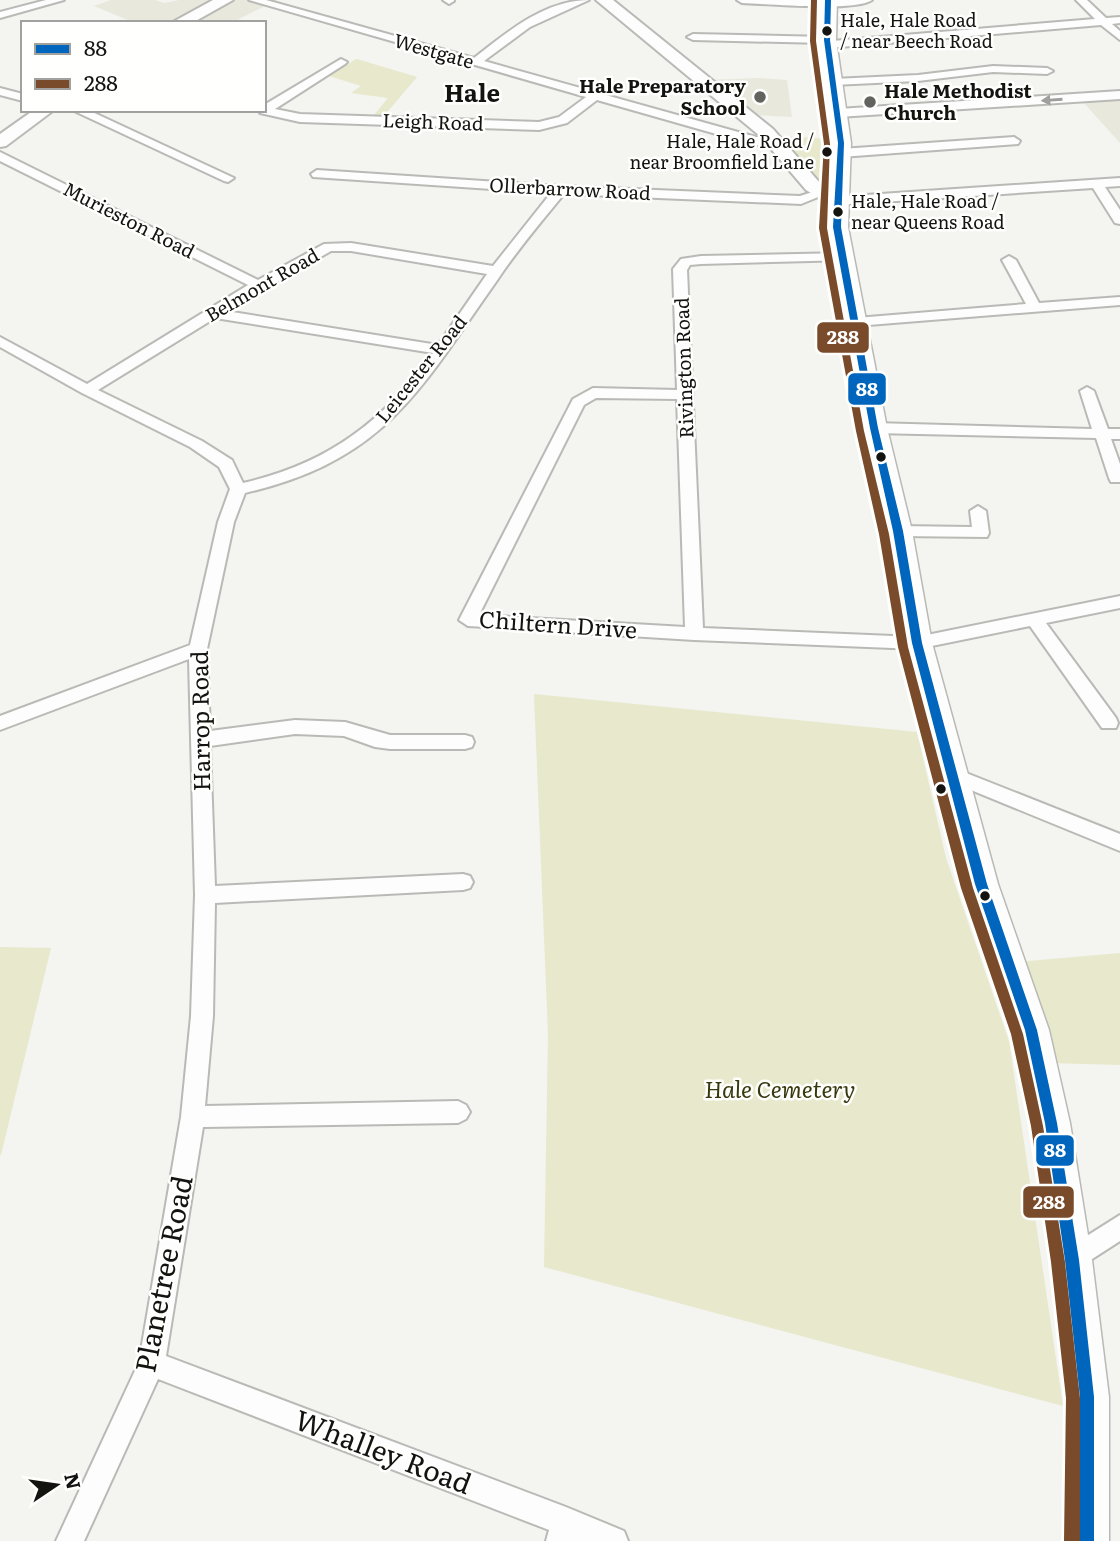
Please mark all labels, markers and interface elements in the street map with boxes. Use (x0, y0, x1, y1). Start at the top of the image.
place label: Hale, Hale Road / near Beech Road (840, 6, 993, 54)
legend (21, 21, 266, 112)
marker: Hale, Hale Road / near Beech Road (820, 24, 834, 38)
street label: Westgate (391, 25, 478, 75)
text: 88 (84, 31, 107, 62)
text: 288 (84, 66, 118, 97)
place label: Hale Preparatory School (579, 71, 746, 121)
district label: Hale (444, 74, 500, 109)
place label: Hale Methodist Church (884, 76, 1032, 126)
marker: Hale Preparatory School (752, 89, 768, 105)
marker: Hale Methodist Church (862, 94, 878, 110)
one-way arrow (1041, 95, 1063, 106)
street label: Leigh Road (382, 105, 484, 137)
place label: Hale, Hale Road / near Broomfield Lane (629, 127, 814, 175)
marker: Hale, Hale Road / near Broomfield Lane (820, 145, 834, 159)
street label: Ollerbarrow Road (489, 170, 652, 206)
street label: Murieston Road (59, 174, 200, 265)
place label: Hale, Hale Road / near Queens Road (851, 187, 1005, 235)
marker: Hale, Hale Road / near Queens Road (831, 205, 845, 219)
street label: Belmont Road (199, 240, 324, 328)
street label: Rivington Road (667, 297, 699, 439)
street label: Leicester Road (368, 308, 473, 428)
line badge: 288 (816, 321, 870, 354)
text: 288 (827, 322, 859, 350)
line badge: 88 (847, 372, 887, 406)
text: 88 (856, 374, 878, 402)
unlabelled marker (874, 450, 888, 464)
street label: Chiltern Drive (478, 601, 638, 645)
street label: Harrop Road (181, 650, 217, 792)
unlabelled marker (934, 782, 948, 796)
unlabelled marker (978, 889, 992, 903)
park label: Hale Cemetery (705, 1071, 855, 1105)
line badge: 88 (1035, 1134, 1075, 1167)
text: 88 (1044, 1135, 1066, 1163)
street label: Planetree Road (122, 1172, 202, 1376)
line badge: 288 (1022, 1185, 1075, 1219)
text: 288 (1033, 1187, 1065, 1215)
street label: Whalley Road (289, 1397, 478, 1503)
north arrow (21, 1450, 91, 1520)
text: N (58, 1470, 89, 1492)

